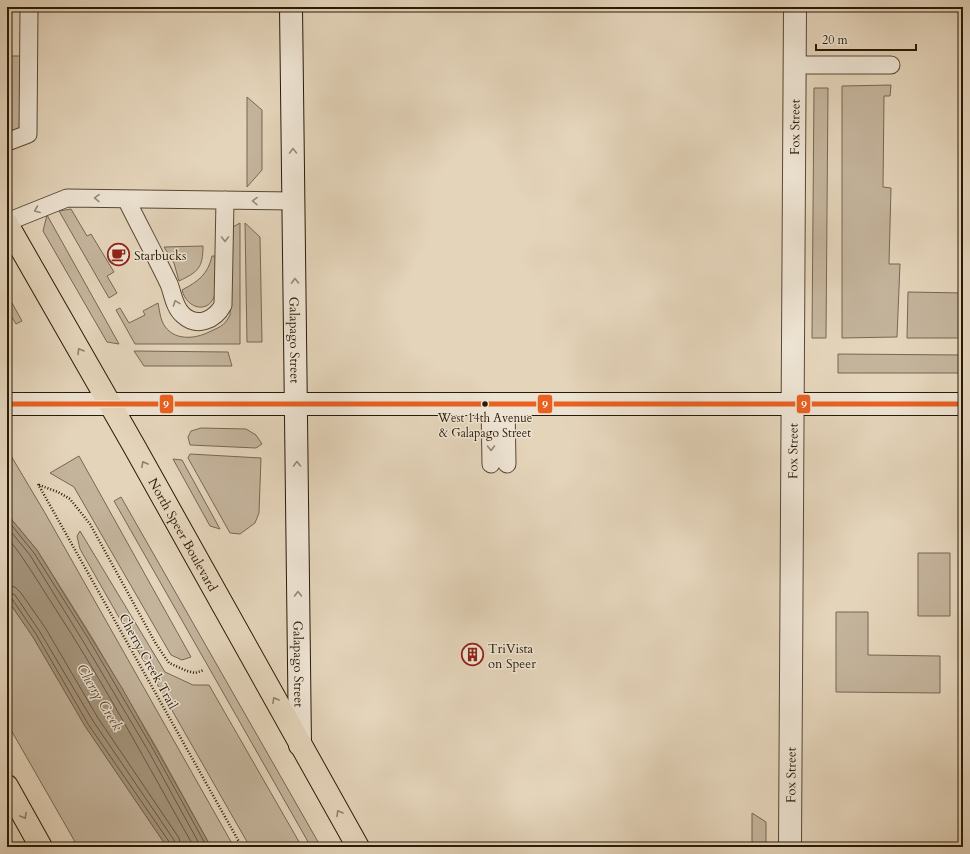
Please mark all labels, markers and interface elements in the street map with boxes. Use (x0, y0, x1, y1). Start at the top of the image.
scale bar (816, 26, 916, 52)
text: 20 m (822, 32, 849, 48)
street label: Fox Street (786, 99, 804, 155)
one-way arrow (289, 148, 297, 154)
one-way arrow (94, 194, 100, 203)
one-way arrow (252, 196, 258, 205)
one-way arrow (34, 206, 41, 214)
one-way arrow (221, 236, 229, 242)
cafe icon: Starbucks (105, 242, 131, 268)
place label: Starbucks (134, 247, 186, 265)
one-way arrow (290, 278, 299, 284)
street label: Galapago Street (285, 297, 304, 383)
one-way arrow (172, 299, 180, 306)
one-way arrow (77, 348, 84, 355)
line badge: 9 (159, 394, 174, 414)
line badge: 9 (537, 394, 553, 414)
line badge: 9 (796, 394, 811, 414)
text: 9 (163, 397, 169, 412)
text: 9 (542, 397, 548, 412)
text: 9 (801, 397, 807, 412)
marker: West 14th Avenue & Galapago Street (480, 399, 490, 409)
place label: West 14th Avenue & Galapago Street (437, 410, 532, 441)
street label: Fox Street (784, 423, 803, 479)
one-way arrow (487, 445, 495, 451)
one-way arrow (141, 461, 148, 468)
one-way arrow (293, 461, 301, 467)
street label: North Speer Boulevard (144, 475, 221, 595)
one-way arrow (294, 591, 302, 597)
street label: Cherry Creek Trail (114, 610, 182, 713)
street label: Galapago Street (288, 621, 308, 707)
place label: TriVista on Speer (488, 640, 536, 673)
building icon: TriVista on Speer (459, 642, 485, 668)
water label: Cherry Creek (72, 660, 127, 734)
one-way arrow (272, 697, 279, 704)
street label: Fox Street (782, 747, 801, 803)
one-way arrow (336, 810, 343, 817)
one-way arrow (19, 812, 26, 819)

